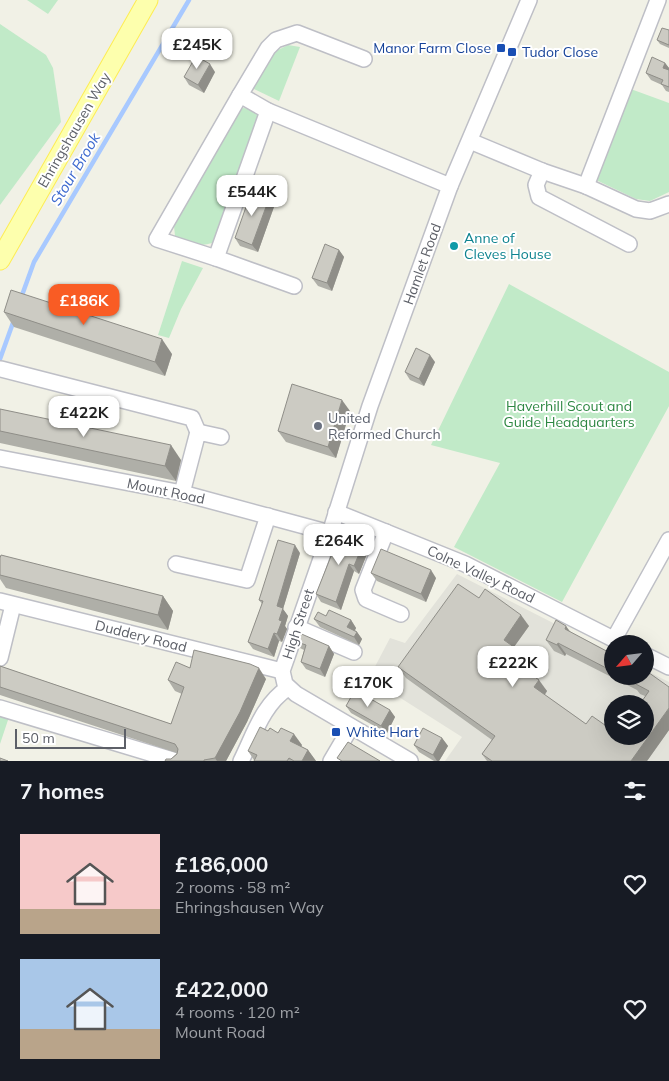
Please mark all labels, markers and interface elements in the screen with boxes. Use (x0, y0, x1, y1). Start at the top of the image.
pin: £245K (162, 28, 232, 70)
text: £245K (172, 34, 222, 54)
place label: Manor Farm Close (373, 39, 491, 57)
marker: Manor Farm Close (495, 42, 507, 54)
place label: Tudor Close (522, 43, 598, 61)
marker: Tudor Close (506, 46, 518, 58)
street label: Ehringshausen Way (34, 69, 115, 191)
water label: Stour Brook (46, 128, 105, 209)
pin: £544K (217, 174, 287, 217)
text: £544K (227, 181, 277, 201)
street label: Hamlet Road (399, 221, 445, 307)
place label: Anne of Cleves House (464, 229, 551, 263)
marker: Anne of Cleves House (448, 240, 460, 252)
pin: £186K (49, 284, 119, 326)
text: £186K (59, 290, 109, 310)
pin: £422K (49, 396, 119, 438)
park label: Haverhill Scout and Guide Headquarters (503, 397, 635, 431)
text: £422K (59, 402, 109, 422)
place label: United Reformed Church (328, 409, 441, 443)
marker: United Reformed Church (312, 420, 324, 432)
street label: Mount Road (125, 474, 207, 508)
pin: £264K (304, 524, 374, 566)
text: £264K (314, 530, 364, 550)
street label: Colne Valley Road (424, 541, 538, 607)
street label: High Street (278, 586, 318, 662)
street label: Duddery Road (93, 616, 189, 656)
north arrow (604, 635, 654, 685)
map controls (604, 635, 654, 745)
pin: £222K (478, 646, 548, 688)
text: £222K (488, 652, 538, 672)
pin: £170K (333, 666, 403, 708)
text: £170K (343, 672, 393, 692)
button: layers (604, 695, 654, 745)
place label: White Hart (346, 723, 419, 741)
scale bar (15, 726, 126, 749)
marker: White Hart (330, 726, 342, 738)
text: 50 m (22, 729, 55, 747)
icon: filters (621, 777, 649, 805)
text: 7 homes (20, 778, 104, 804)
text: £186,000 (175, 851, 268, 877)
icon: home (60, 854, 120, 914)
icon: heart (621, 870, 649, 898)
text: 2 rooms · 58 m² (175, 877, 290, 897)
text: Ehringshausen Way (175, 897, 324, 917)
text: £422,000 (175, 976, 268, 1002)
icon: home (60, 979, 120, 1039)
icon: heart (621, 995, 649, 1023)
text: 4 rooms · 120 m² (175, 1002, 300, 1022)
text: Mount Road (175, 1022, 265, 1042)

